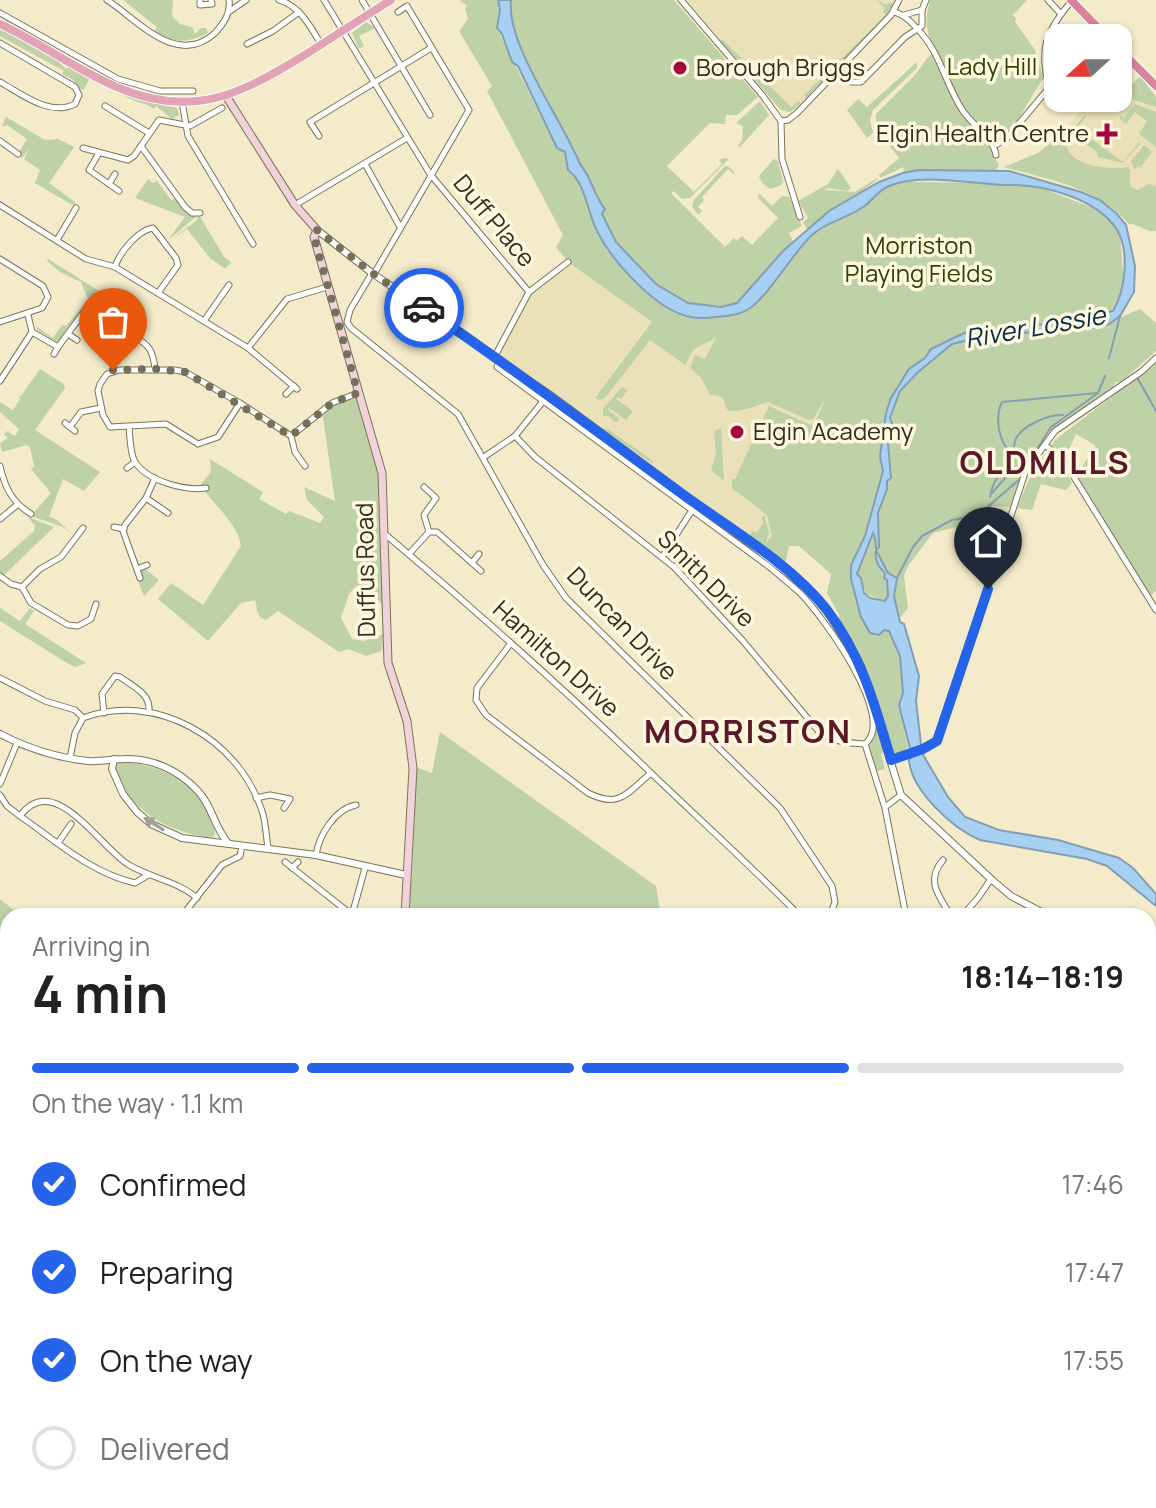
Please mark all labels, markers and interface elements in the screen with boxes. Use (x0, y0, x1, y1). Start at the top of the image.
north arrow (1044, 24, 1132, 112)
map controls (1044, 24, 1132, 112)
park label: Lady Hill (947, 49, 1037, 82)
place label: Borough Briggs (696, 50, 865, 83)
marker: Borough Briggs (671, 59, 689, 77)
place label: Elgin Health Centre (876, 116, 1089, 149)
marker: Elgin Health Centre (1096, 123, 1118, 145)
street label: Duff Place (447, 167, 544, 273)
park label: Morriston Playing Fields (845, 228, 993, 289)
courier (384, 268, 464, 348)
icon: car (402, 286, 446, 330)
pin (79, 288, 147, 370)
water label: River Lossie (962, 296, 1110, 356)
icon: bag (91, 300, 135, 344)
place label: Elgin Academy (753, 414, 914, 447)
marker: Elgin Academy (728, 423, 746, 441)
district label: OLDMILLS (960, 440, 1131, 484)
street label: Duffus Road (347, 502, 382, 638)
pin (954, 507, 1022, 589)
icon: home (966, 519, 1010, 563)
street label: Smith Drive (651, 522, 763, 634)
street label: Duncan Drive (560, 559, 686, 687)
street label: Hamilton Drive (487, 592, 627, 724)
district label: MORRISTON (644, 709, 852, 753)
one-way arrow (143, 817, 165, 831)
text: Arriving in (32, 928, 150, 964)
text: 18:14–18:19 (961, 956, 1124, 997)
text: 4 min (32, 958, 168, 1029)
text: On the way · 1.1 km (32, 1085, 243, 1121)
icon: check (32, 1162, 76, 1206)
text: Confirmed (100, 1164, 247, 1205)
text: 17:46 (1062, 1166, 1124, 1202)
icon: check (32, 1250, 76, 1294)
text: Preparing (100, 1252, 234, 1293)
text: 17:47 (1065, 1254, 1124, 1290)
icon: check (32, 1338, 76, 1382)
text: On the way (100, 1340, 253, 1381)
text: 17:55 (1063, 1342, 1124, 1378)
text: Delivered (100, 1428, 230, 1469)

